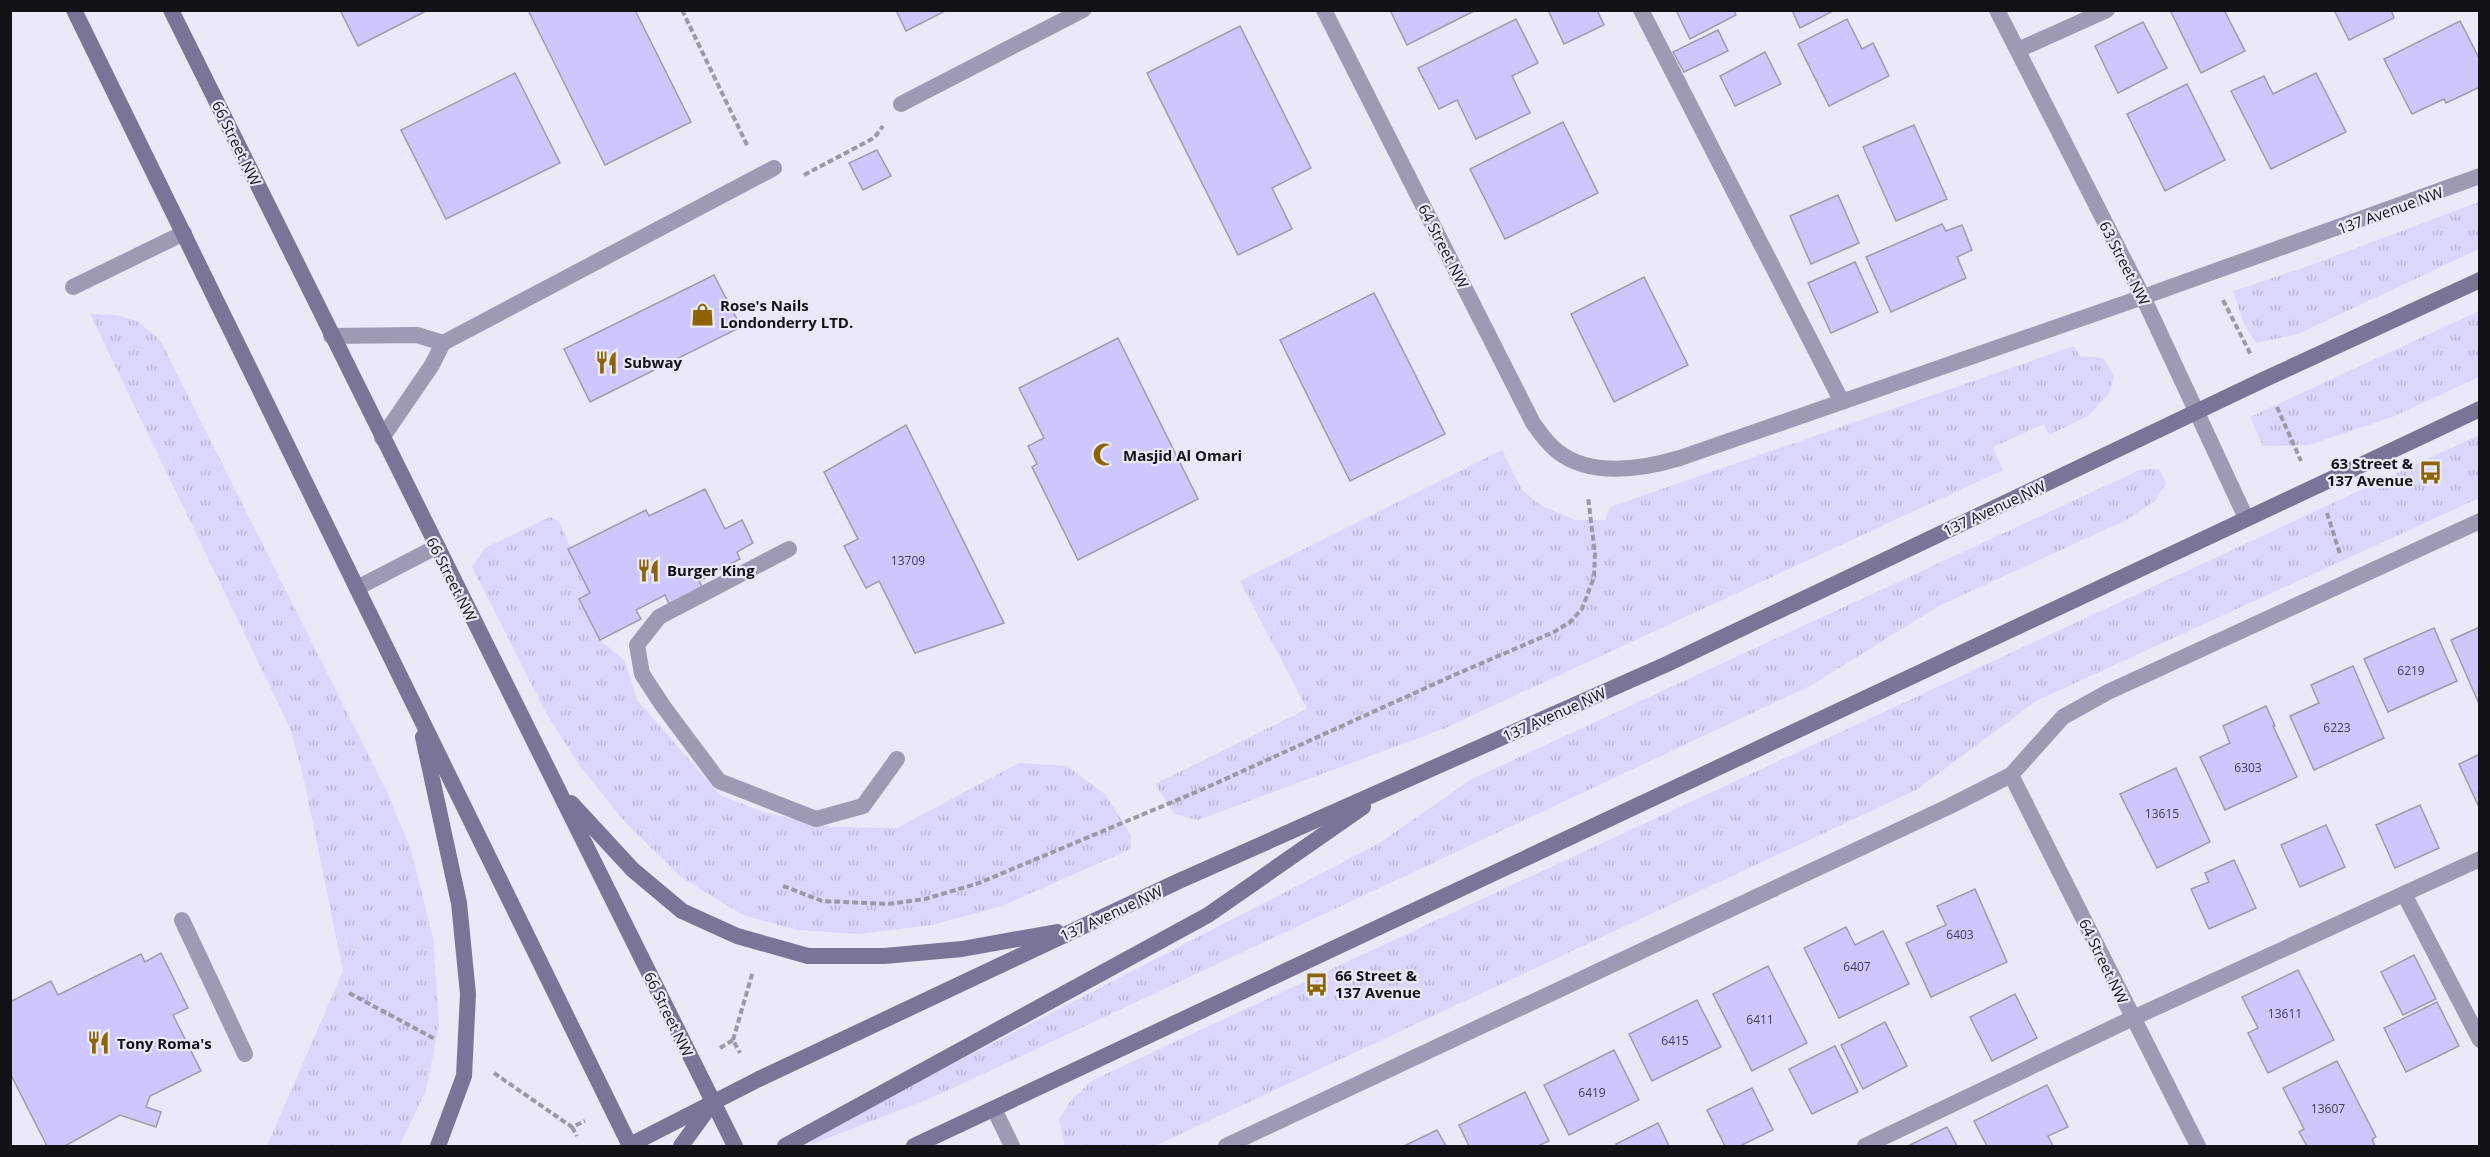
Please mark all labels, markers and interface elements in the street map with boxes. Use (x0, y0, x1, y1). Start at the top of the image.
street label: 66 Street NW (208, 97, 266, 189)
street label: 137 Avenue NW (2334, 182, 2446, 238)
street label: 64 Street NW (1414, 200, 1474, 292)
street label: 63 Street NW (2095, 217, 2155, 309)
place label: Rose's Nails Londonderry LTD. (720, 295, 853, 332)
shop icon: Rose's Nails Londonderry LTD. (689, 301, 715, 327)
restaurant icon: Subway (593, 349, 619, 375)
place label: Subway (624, 352, 683, 372)
mosque icon: Masjid Al Omari (1092, 442, 1118, 468)
place label: Masjid Al Omari (1123, 445, 1242, 465)
place label: 63 Street & 137 Avenue (2327, 453, 2414, 490)
bus stop icon: 63 Street & 137 Avenue (2418, 459, 2444, 485)
street label: 137 Avenue NW (1940, 475, 2049, 540)
street label: 66 Street NW (422, 533, 482, 625)
house number: 13709 (891, 552, 925, 569)
restaurant icon: Burger King (636, 557, 662, 583)
place label: Burger King (667, 560, 755, 580)
house number: 6219 (2397, 662, 2425, 679)
street label: 137 Avenue NW (1499, 682, 1609, 746)
house number: 6223 (2323, 719, 2351, 736)
house number: 6303 (2234, 759, 2262, 776)
house number: 13615 (2145, 805, 2179, 822)
street label: 137 Avenue NW (1057, 880, 1166, 945)
street label: 64 Street NW (2075, 915, 2133, 1007)
house number: 6403 (1946, 926, 1974, 943)
house number: 6407 (1843, 958, 1871, 975)
place label: 66 Street & 137 Avenue (1335, 965, 1421, 1002)
street label: 66 Street NW (640, 968, 698, 1060)
bus stop icon: 66 Street & 137 Avenue (1304, 971, 1330, 997)
house number: 13611 (2268, 1005, 2302, 1022)
house number: 6411 (1746, 1011, 1774, 1028)
restaurant icon: Tony Roma's (86, 1030, 112, 1056)
house number: 6415 (1661, 1032, 1689, 1049)
place label: Tony Roma's (117, 1033, 212, 1053)
house number: 6419 (1578, 1084, 1606, 1101)
house number: 13607 (2311, 1100, 2345, 1117)

